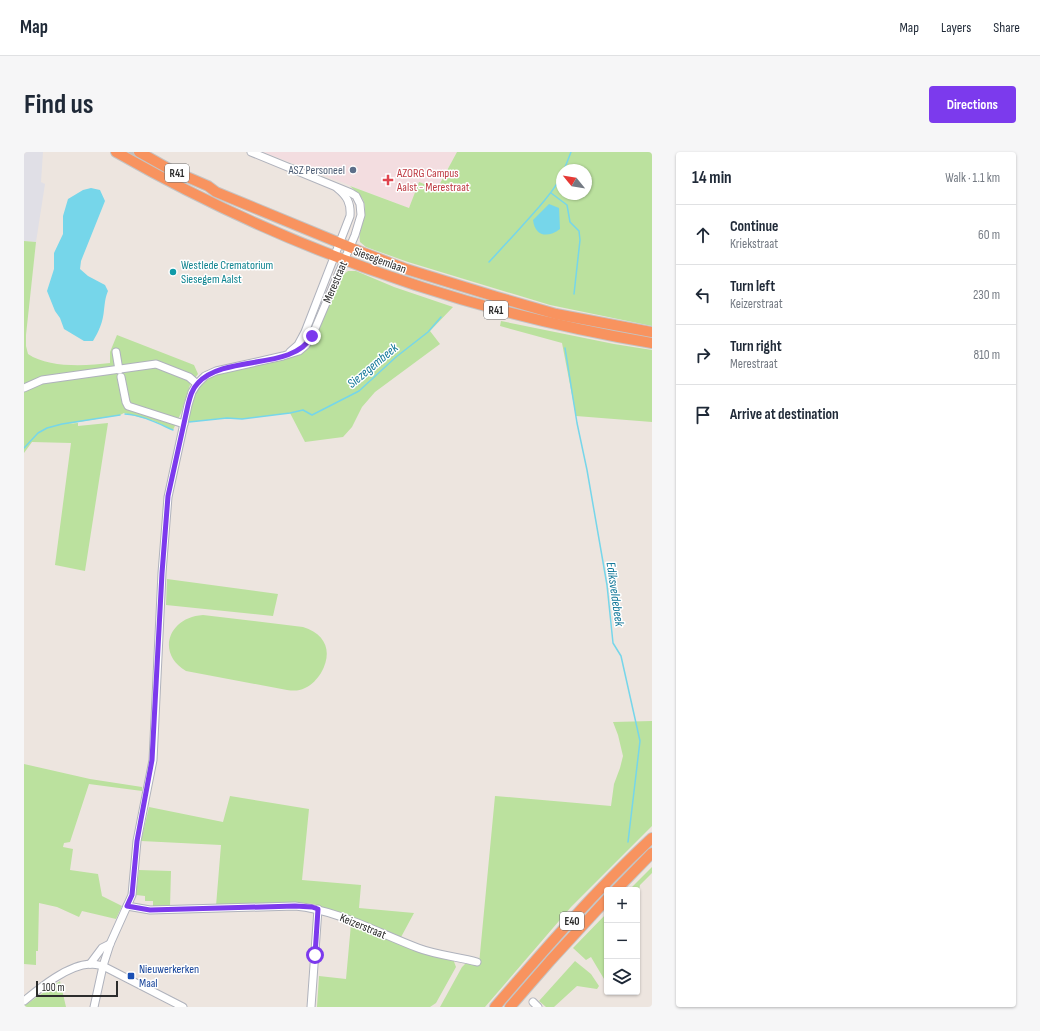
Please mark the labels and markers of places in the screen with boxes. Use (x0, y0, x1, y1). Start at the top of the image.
place label: ASZ Personeel (287, 163, 345, 178)
marker: ASZ Personeel (348, 165, 358, 175)
place label: AZORG Campus Aalst - Merestraat (396, 166, 470, 195)
marker: AZORG Campus Aalst - Merestraat (382, 174, 394, 186)
place label: Westlede Crematorium Siesegem Aalst (181, 258, 274, 287)
marker: Westlede Crematorium Siesegem Aalst (168, 267, 178, 277)
place label: Nieuwerkerken Maal (139, 962, 199, 991)
marker: Nieuwerkerken Maal (126, 971, 136, 981)

